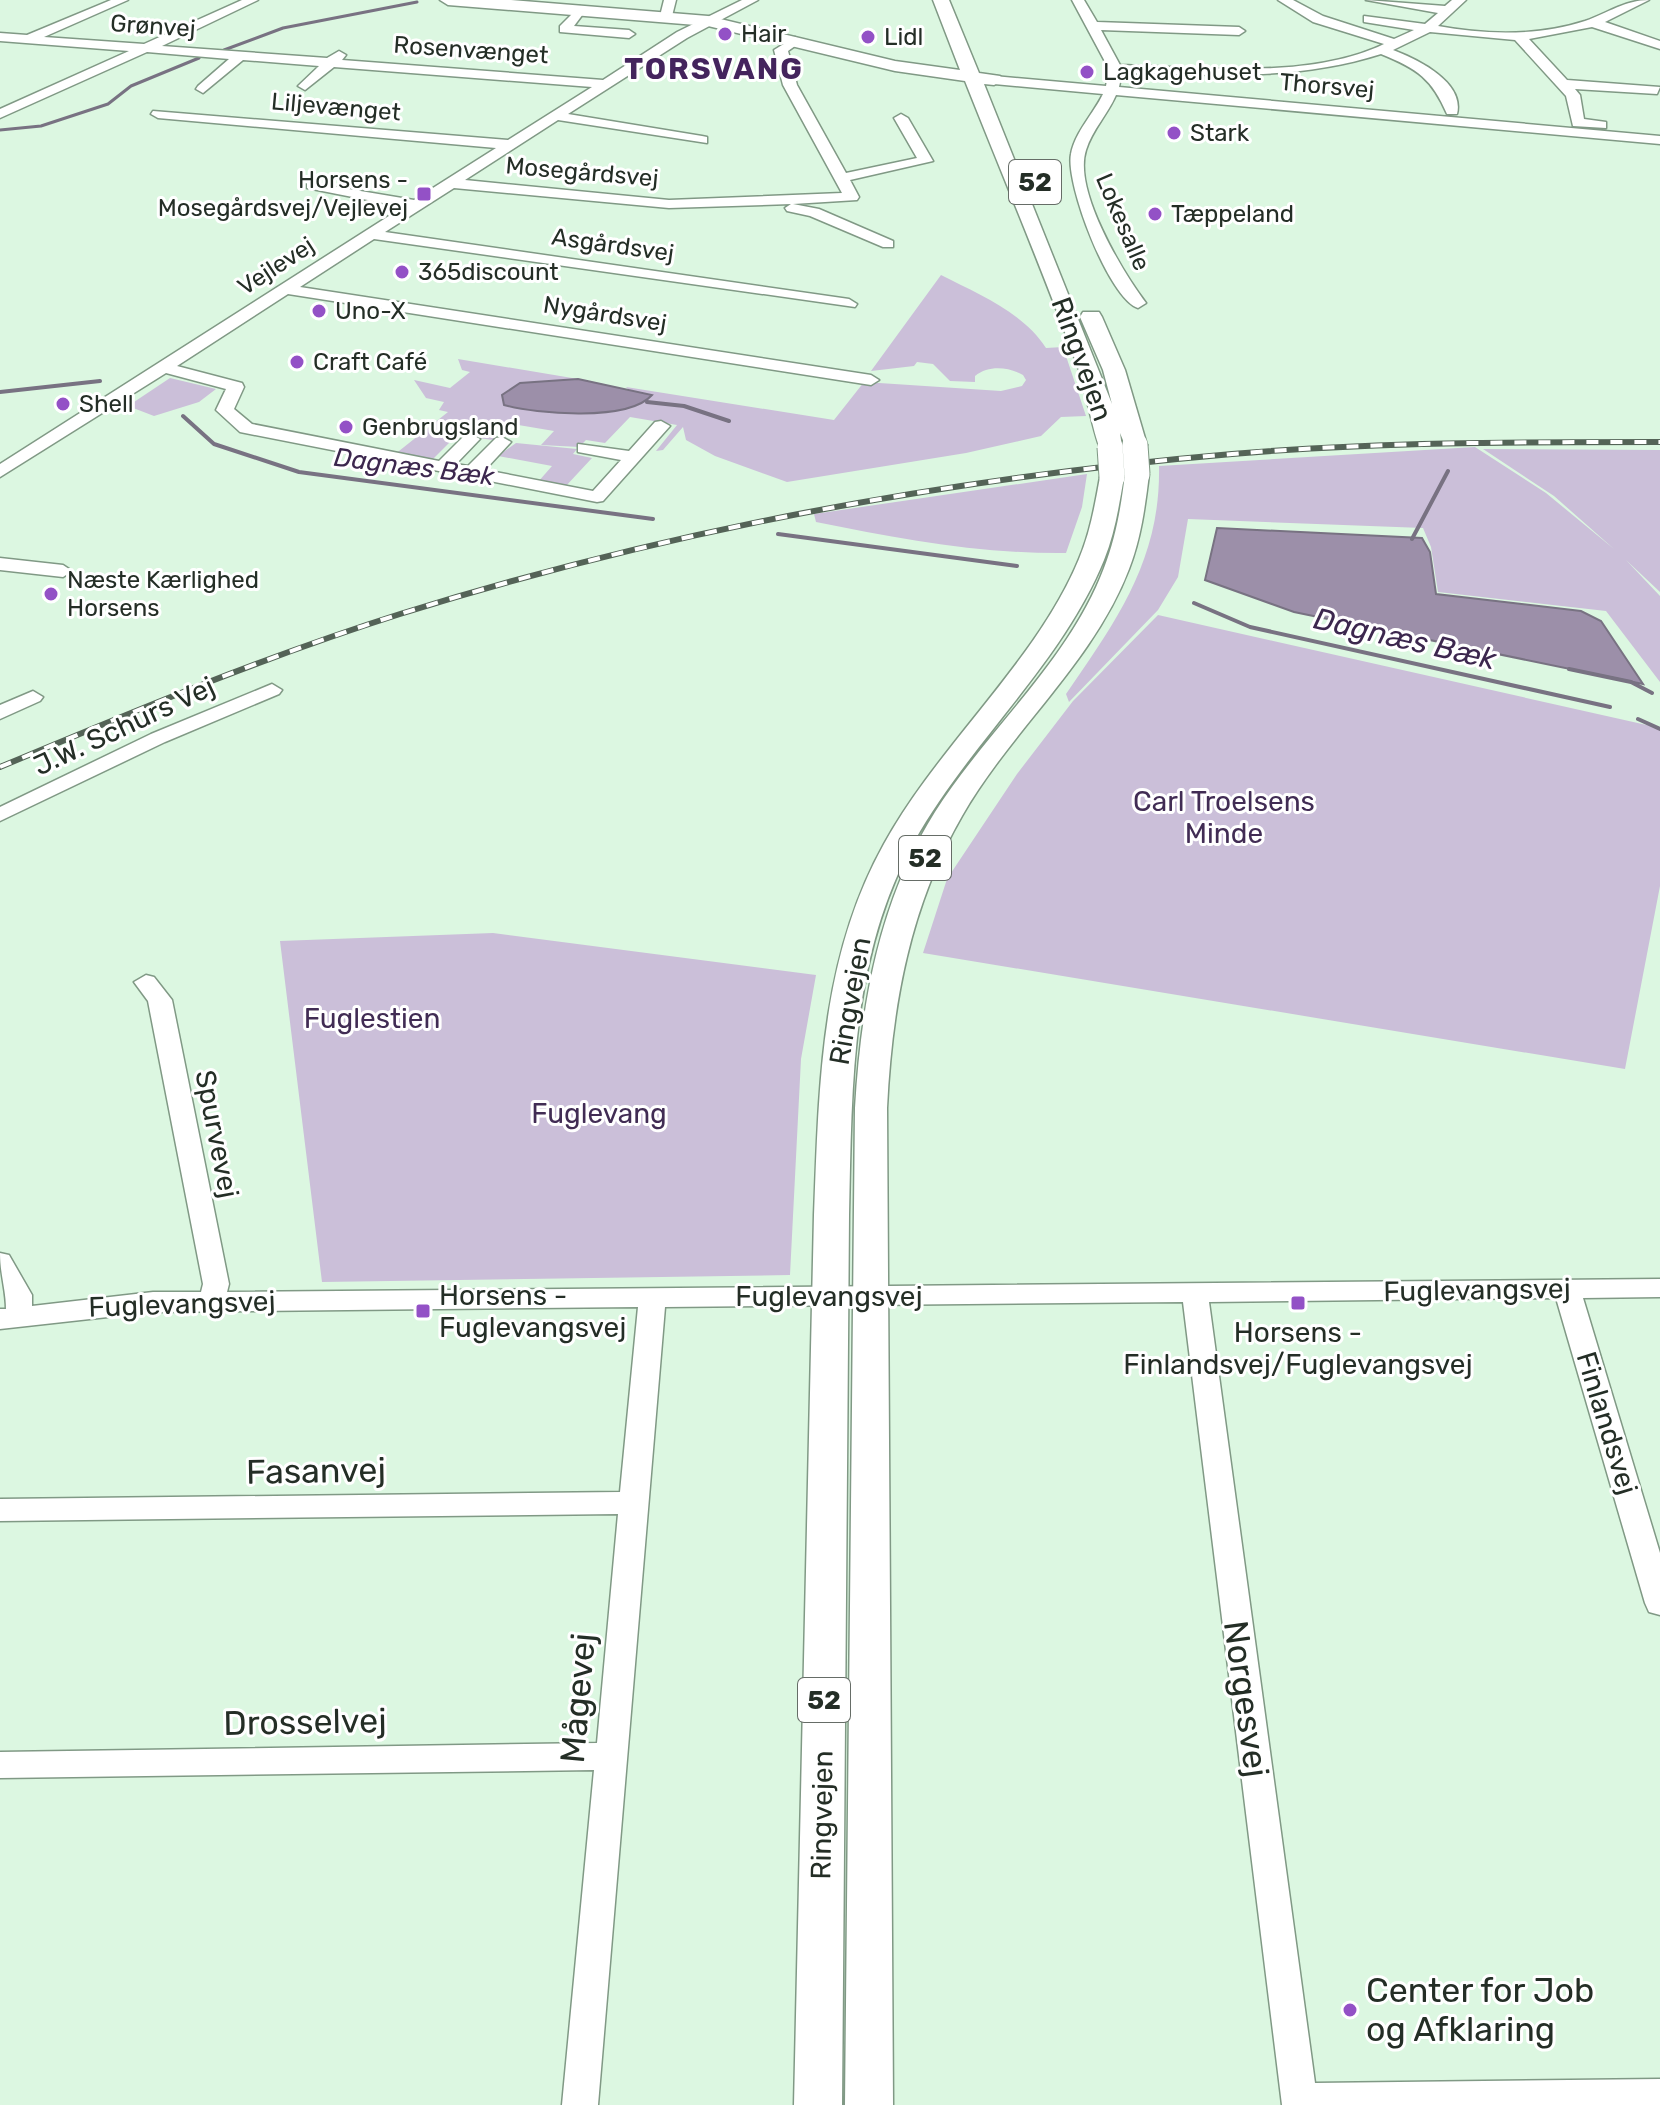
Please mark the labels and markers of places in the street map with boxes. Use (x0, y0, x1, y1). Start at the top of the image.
place label: Hair (741, 20, 786, 48)
place label: Lidl (884, 23, 923, 51)
marker: Hair (716, 25, 734, 43)
marker: Lidl (859, 28, 877, 46)
place label: Lagkagehuset (1103, 58, 1261, 86)
marker: Lagkagehuset (1078, 63, 1096, 81)
place label: Stark (1190, 119, 1250, 147)
marker: Stark (1165, 124, 1183, 142)
place label: Horsens - Mosegårdsvej/Vejlevej (158, 166, 408, 222)
marker: Horsens - Mosegårdsvej/Vejlevej (415, 185, 433, 203)
place label: Tæppeland (1171, 200, 1294, 228)
marker: Tæppeland (1146, 205, 1164, 223)
place label: 365discount (418, 258, 559, 286)
marker: 365discount (393, 263, 411, 281)
place label: Uno-X (335, 297, 406, 325)
marker: Uno-X (310, 302, 328, 320)
place label: Craft Café (313, 348, 427, 376)
marker: Craft Café (288, 353, 306, 371)
place label: Shell (79, 390, 134, 418)
marker: Shell (54, 395, 72, 413)
place label: Genbrugsland (362, 413, 519, 441)
marker: Genbrugsland (337, 418, 355, 436)
place label: Næste Kærlighed Horsens (67, 566, 259, 622)
marker: Næste Kærlighed Horsens (42, 585, 60, 603)
place label: Horsens - Fuglevangsvej (439, 1279, 626, 1344)
marker: Horsens - Finlandsvej/Fuglevangsvej (1289, 1294, 1307, 1312)
marker: Horsens - Fuglevangsvej (414, 1302, 432, 1320)
place label: Horsens - Finlandsvej/Fuglevangsvej (1123, 1316, 1473, 1381)
place label: Center for Job og Afklaring (1366, 1970, 1594, 2050)
marker: Center for Job og Afklaring (1341, 2001, 1359, 2019)

